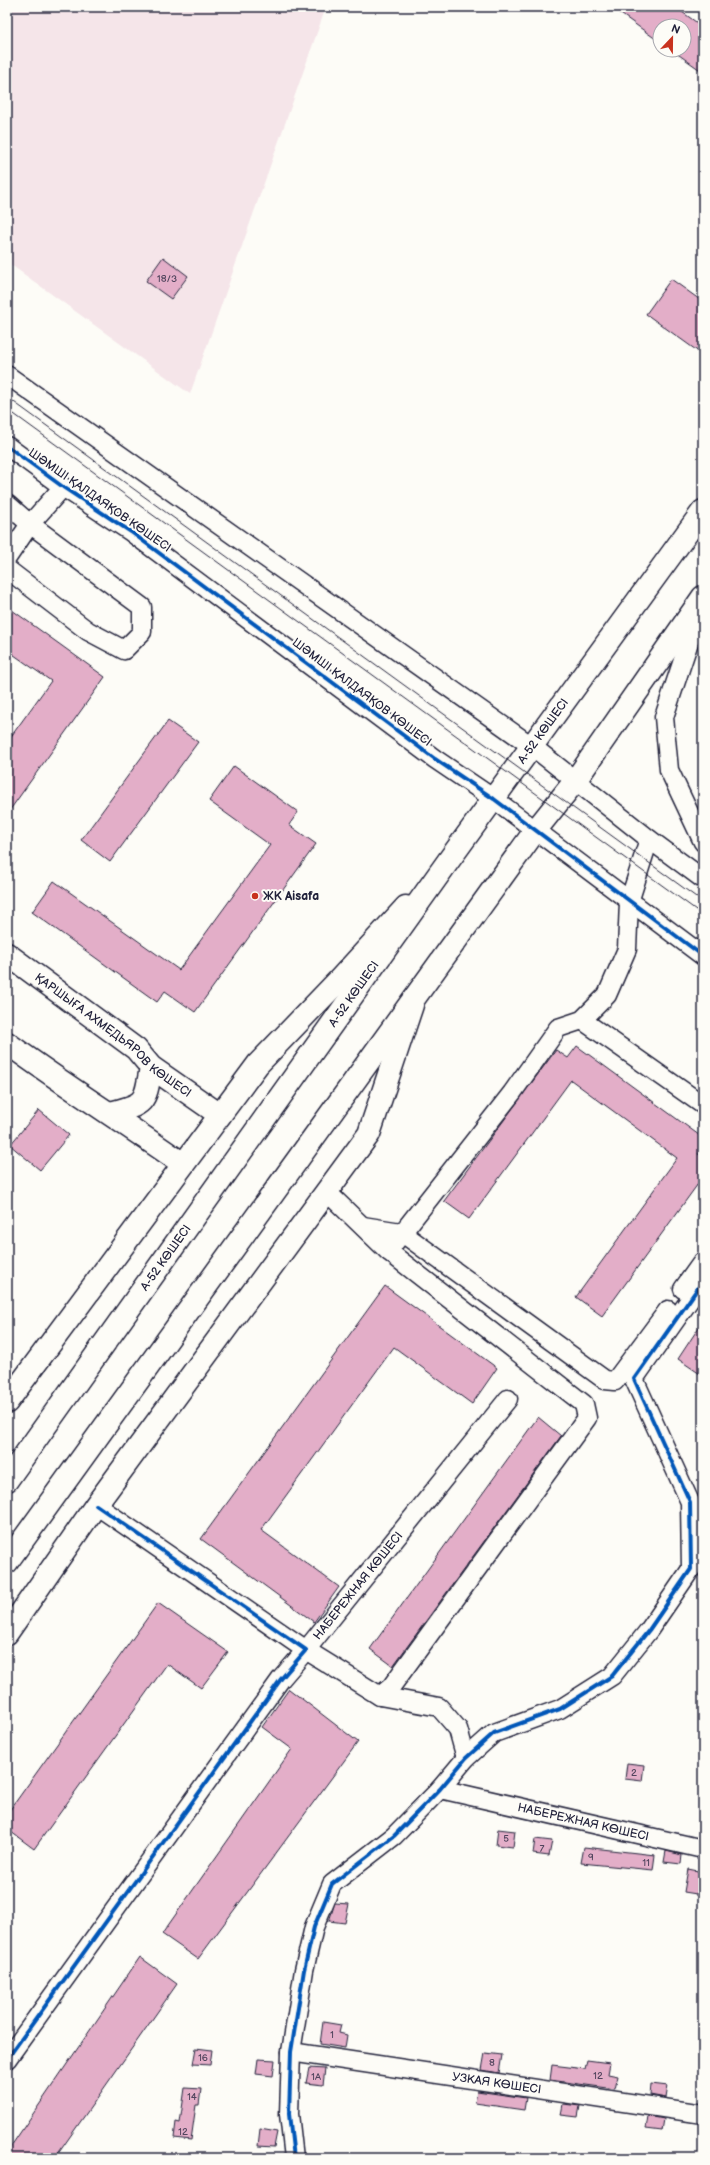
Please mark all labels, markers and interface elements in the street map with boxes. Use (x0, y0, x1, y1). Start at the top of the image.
north arrow (652, 18, 692, 58)
text: N (669, 22, 682, 37)
house number: 18/3 (157, 273, 177, 285)
street label: ШӘМШІ ҚАЛДАЯҚОВ КӨШЕСІ (26, 445, 174, 555)
street label: ШӘМШІ ҚАЛДАЯҚОВ КӨШЕСІ (289, 635, 434, 750)
street label: А-52 КӨШЕСІ (514, 696, 572, 768)
place label: ЖК Aisafa (263, 889, 319, 904)
marker: ЖК Aisafa (250, 891, 260, 901)
street label: А-52 КӨШЕСІ (325, 958, 382, 1031)
street label: ҚАРШЫҒА АХМЕДЬЯРОВ КӨШЕСІ (32, 970, 194, 1101)
street label: А-52 КӨШЕСІ (137, 1222, 194, 1295)
street label: НАБЕРЕЖНАЯ КӨШЕСІ (310, 1529, 406, 1643)
house number: 2 (631, 1767, 637, 1779)
street label: НАБЕРЕЖНАЯ КӨШЕСІ (516, 1800, 650, 1844)
house number: 5 (503, 1833, 509, 1845)
house number: 7 (540, 1843, 545, 1855)
house number: 9 (588, 1851, 594, 1863)
house number: 11 (642, 1857, 650, 1869)
house number: 1 (330, 2029, 334, 2041)
house number: 16 (198, 2052, 208, 2064)
house number: 8 (489, 2057, 495, 2069)
street label: УЗКАЯ КӨШЕСІ (451, 2069, 542, 2098)
house number: 12 (593, 2070, 603, 2082)
house number: 1А (311, 2071, 322, 2083)
house number: 14 (187, 2091, 197, 2103)
house number: 12 (178, 2126, 188, 2138)

